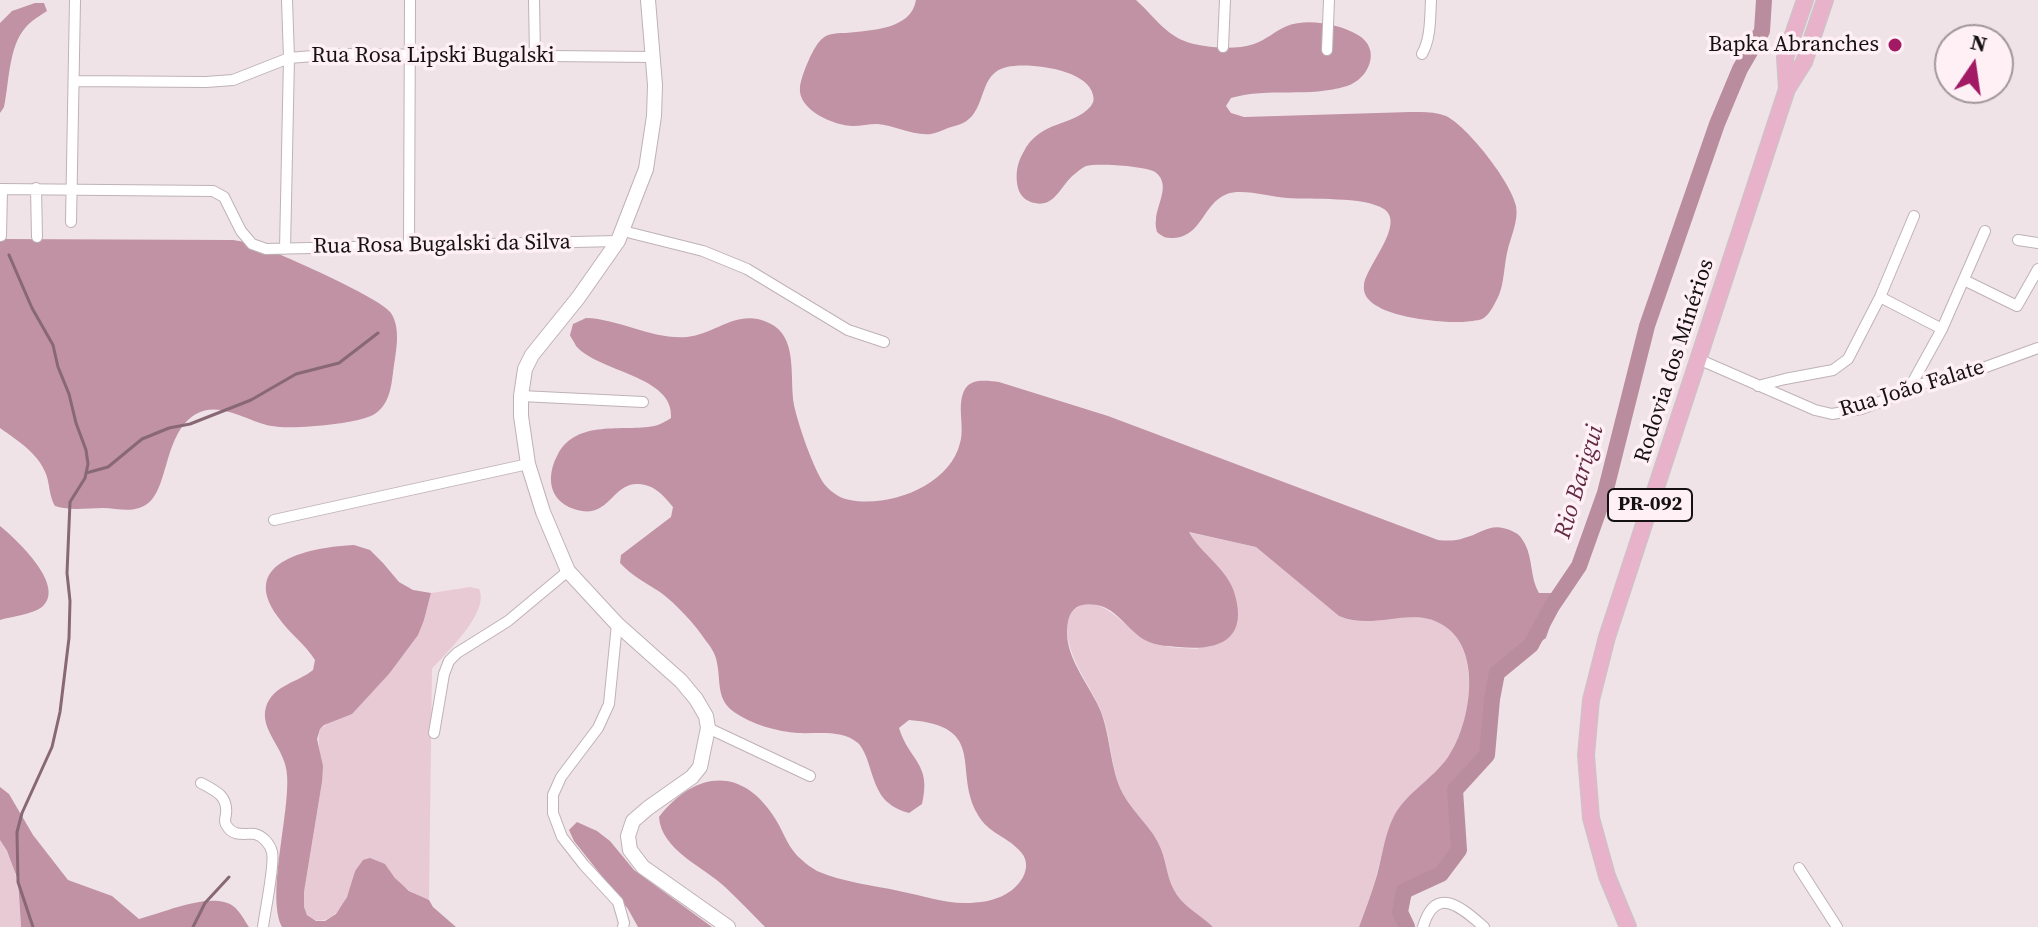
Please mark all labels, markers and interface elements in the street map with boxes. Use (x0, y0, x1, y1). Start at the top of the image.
north arrow (1934, 24, 2014, 104)
text: N (1968, 26, 1990, 59)
place label: Bapka Abranches (1708, 32, 1879, 58)
marker: Bapka Abranches (1886, 36, 1904, 54)
street label: Rua Rosa Lipski Bugalski (311, 43, 555, 69)
street label: Rua Rosa Bugalski da Silva (313, 230, 571, 260)
street label: Rodovia dos Minérios (1630, 256, 1720, 466)
street label: Rua João Falate (1836, 354, 1988, 424)
water label: Rio Barigui (1549, 422, 1611, 542)
road number: PR-092 (1608, 489, 1692, 521)

